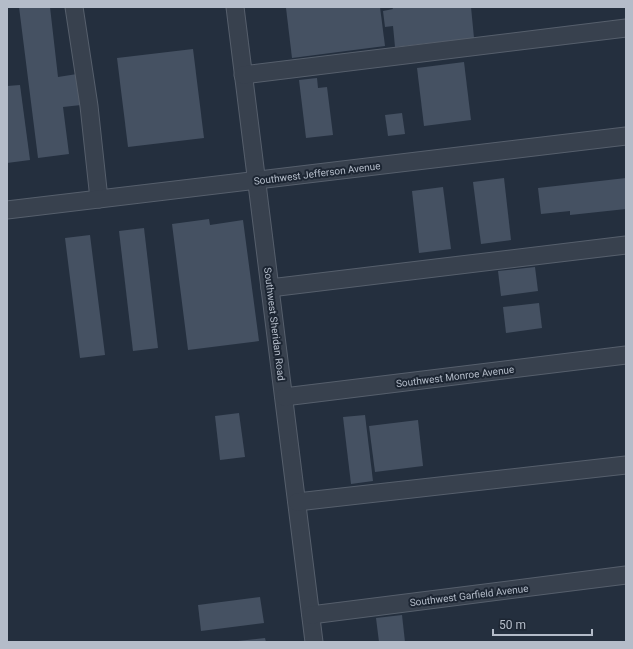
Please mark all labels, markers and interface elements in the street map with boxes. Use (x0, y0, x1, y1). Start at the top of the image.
street label: Southwest Jefferson Avenue (253, 160, 381, 187)
street label: Southwest Sheridan Road (262, 267, 287, 381)
street label: Southwest Monroe Avenue (395, 364, 515, 389)
street label: Southwest Garfield Avenue (409, 583, 529, 608)
scale bar (493, 611, 592, 637)
text: 50 m (499, 618, 526, 632)

